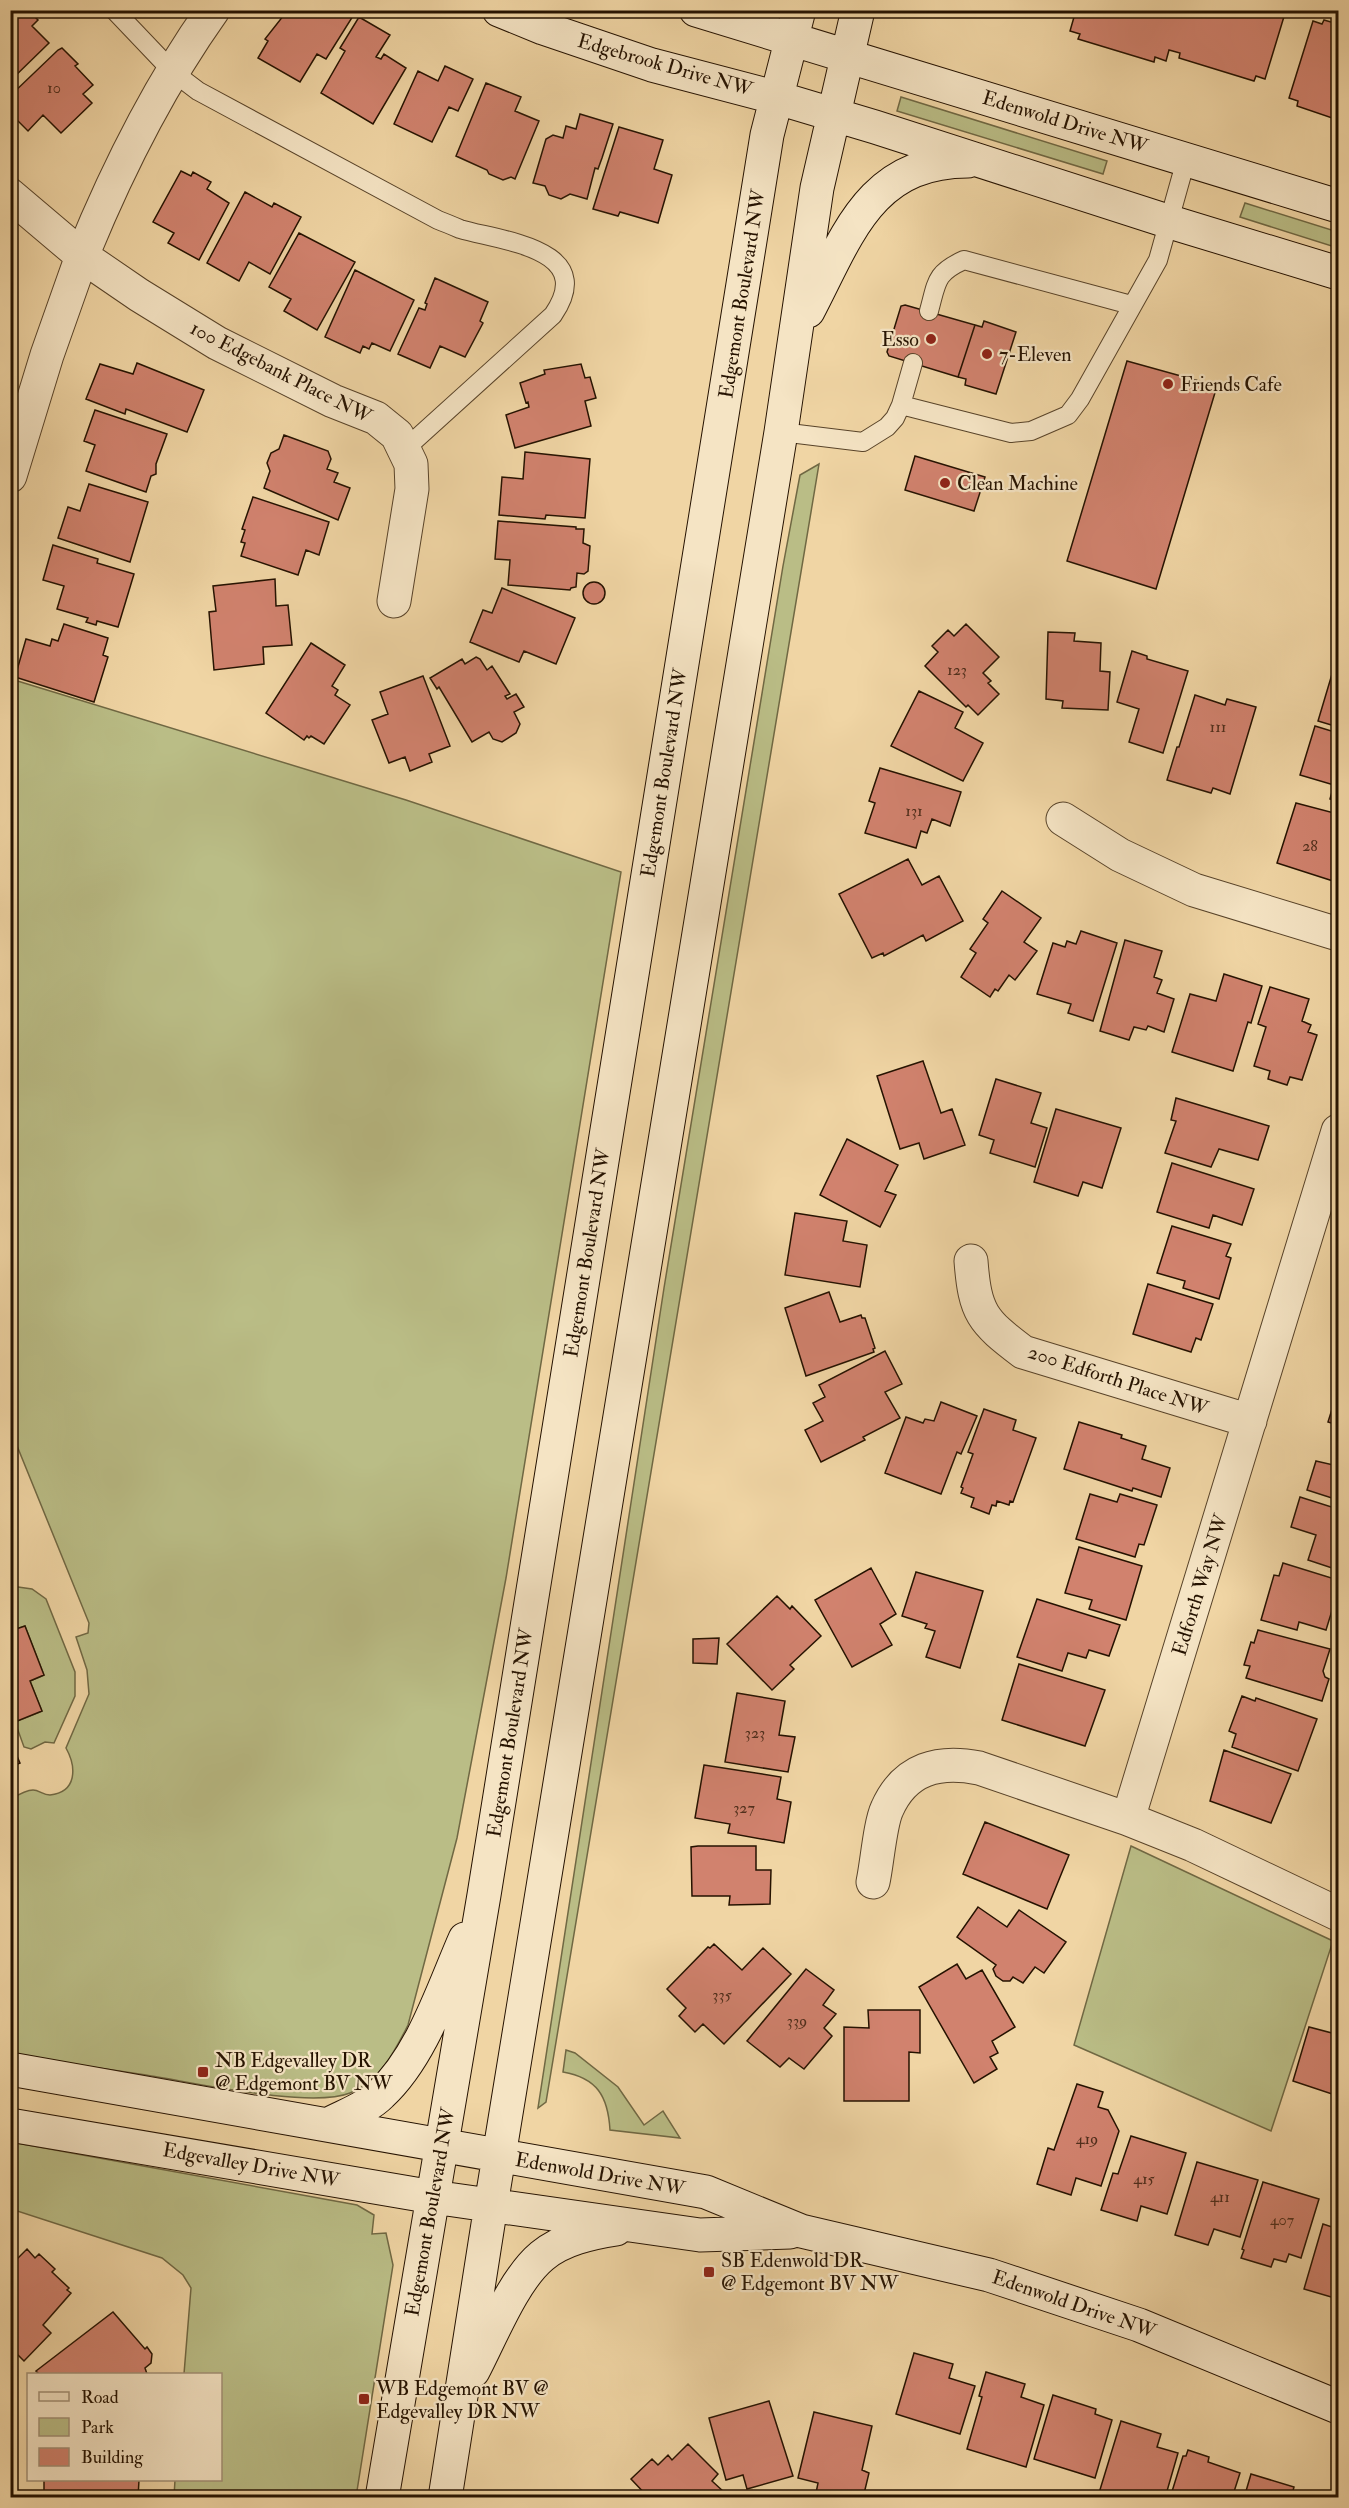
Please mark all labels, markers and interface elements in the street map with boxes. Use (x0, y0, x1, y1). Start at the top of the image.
street label: Edgebrook Drive NW (575, 28, 756, 102)
house number: 10 (47, 78, 61, 98)
street label: Edenwold Drive NW (979, 85, 1151, 159)
street label: Edgemont Boulevard NW (713, 187, 771, 400)
street label: 100 Edgebank Place NW (186, 315, 376, 429)
place label: Esso (881, 327, 919, 352)
marker: Esso (924, 332, 938, 346)
place label: 7-Eleven (999, 342, 1072, 367)
marker: 7-Eleven (980, 347, 994, 361)
place label: Friends Cafe (1180, 372, 1282, 397)
marker: Friends Cafe (1161, 377, 1175, 391)
place label: Clean Machine (957, 471, 1078, 496)
marker: Clean Machine (938, 476, 952, 490)
house number: 123 (947, 660, 967, 680)
street label: Edgemont Boulevard NW (635, 666, 693, 879)
house number: 111 (1209, 717, 1227, 737)
house number: 131 (905, 801, 923, 821)
house number: 28 (1302, 836, 1318, 856)
street label: Edgemont Boulevard NW (558, 1146, 616, 1359)
street label: 200 Edforth Place NW (1025, 1339, 1212, 1421)
street label: Edforth Way NW (1167, 1511, 1234, 1659)
street label: Edgemont Boulevard NW (481, 1626, 539, 1839)
house number: 323 (745, 1723, 765, 1743)
house number: 327 (733, 1798, 755, 1818)
house number: 335 (712, 1985, 732, 2005)
house number: 339 (787, 2011, 807, 2031)
place label: NB Edgevalley DR @ Edgemont BV NW (215, 2048, 393, 2096)
marker: NB Edgevalley DR @ Edgemont BV NW (196, 2065, 210, 2079)
street label: Edgemont Boulevard NW (399, 2105, 461, 2318)
house number: 419 (1076, 2129, 1098, 2149)
street label: Edgevalley Drive NW (161, 2137, 342, 2193)
street label: Edenwold Drive NW (513, 2147, 687, 2201)
house number: 415 (1133, 2169, 1155, 2189)
house number: 411 (1210, 2187, 1230, 2207)
house number: 407 (1270, 2210, 1295, 2230)
place label: SB Edenwold DR @ Edgemont BV NW (721, 2248, 899, 2296)
street label: Edenwold Drive NW (989, 2264, 1160, 2344)
marker: SB Edenwold DR @ Edgemont BV NW (702, 2265, 716, 2279)
legend (27, 2373, 222, 2481)
place label: WB Edgemont BV @ Edgevalley DR NW (375, 2376, 548, 2424)
text: Road (81, 2386, 119, 2409)
marker: WB Edgemont BV @ Edgevalley DR NW (357, 2392, 371, 2406)
text: Park (81, 2416, 114, 2439)
text: Building (81, 2446, 144, 2469)

